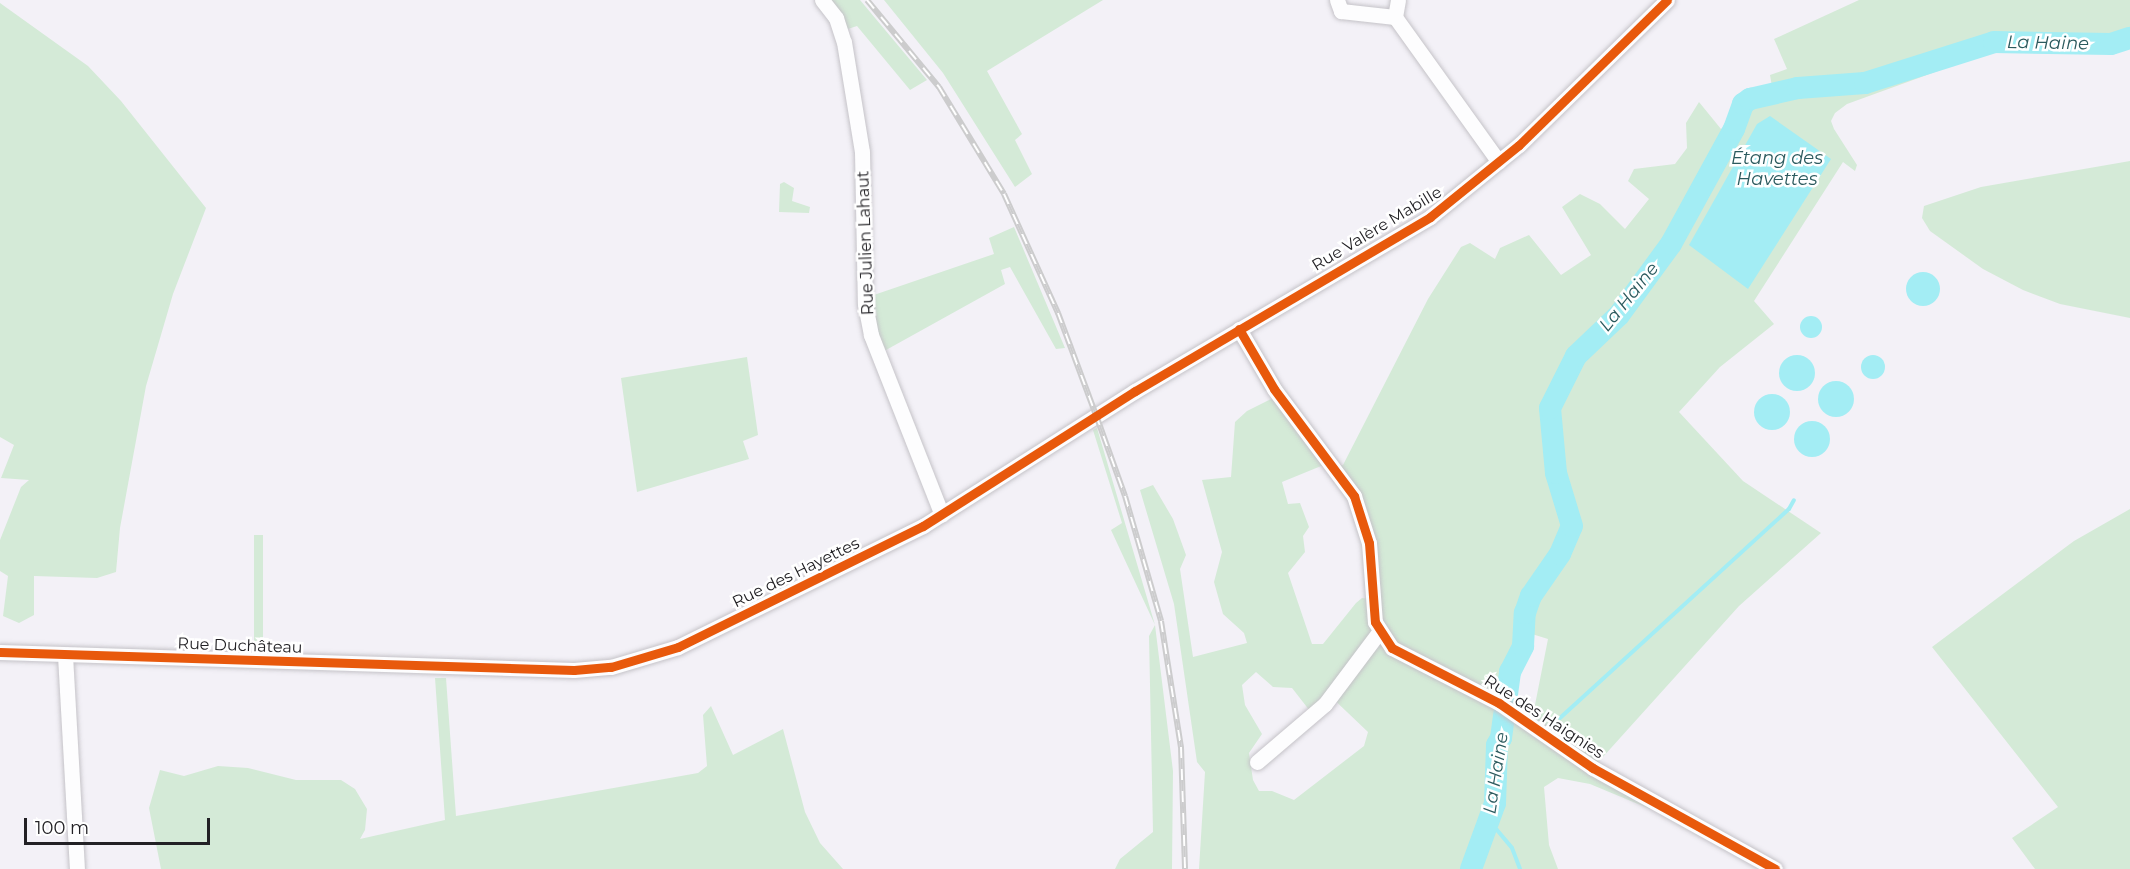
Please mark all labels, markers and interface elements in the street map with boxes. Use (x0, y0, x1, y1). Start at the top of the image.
water label: La Haine (2007, 31, 2089, 55)
water label: Étang des Havettes (1731, 148, 1823, 190)
street label: Rue Julien Lahaut (854, 170, 878, 316)
street label: Rue Valère Mabille (1309, 183, 1445, 275)
water label: La Haine (1595, 258, 1663, 336)
street label: Rue des Hayettes (729, 534, 863, 612)
street label: Rue Duchâteau (177, 634, 303, 658)
street label: Rue des Haignies (1480, 671, 1608, 763)
water label: La Haine (1479, 731, 1513, 815)
scale bar (27, 806, 213, 844)
text: 100 m (35, 817, 89, 839)

